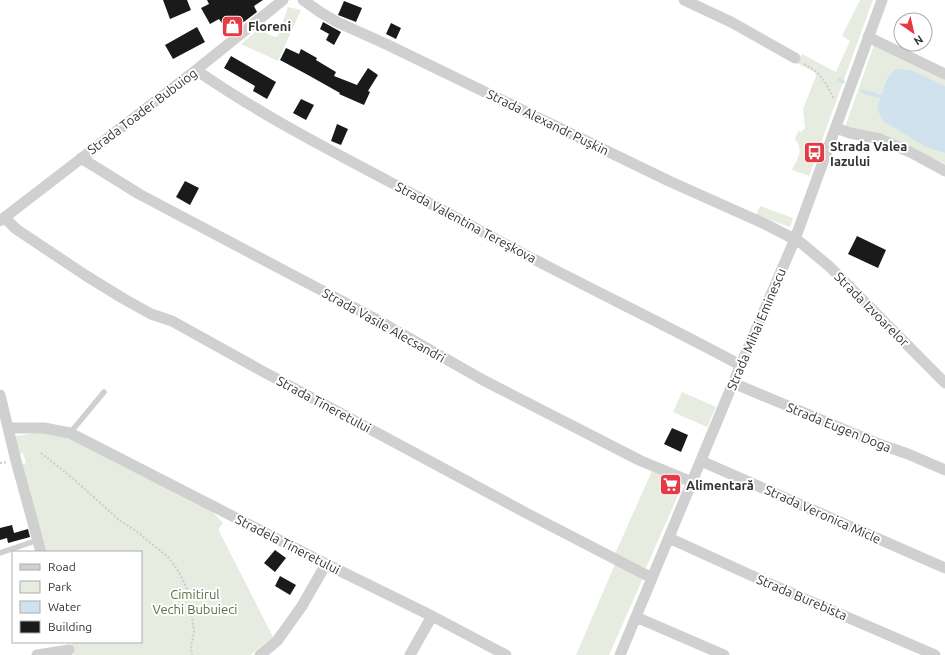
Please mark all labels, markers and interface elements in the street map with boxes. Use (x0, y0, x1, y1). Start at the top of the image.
north arrow (893, 12, 933, 52)
shop icon: Floreni (219, 13, 245, 39)
place label: Floreni (248, 19, 291, 33)
text: N (912, 33, 925, 48)
street label: Strada Toader Bubuiog (85, 65, 199, 157)
street label: Strada Alexandr Pușkin (485, 86, 611, 158)
place label: Strada Valea Iazului (830, 139, 907, 168)
bus stop icon: Strada Valea Iazului (802, 140, 828, 166)
street label: Strada Valentina Tereșkova (393, 179, 539, 265)
street label: Strada Mihai Eminescu (724, 266, 788, 392)
street label: Strada Izvoarelor (832, 269, 912, 349)
street label: Strada Vasile Alecsandri (320, 285, 448, 365)
street label: Strada Tineretului (275, 373, 373, 435)
street label: Strada Eugen Doga (785, 400, 893, 454)
supermarket icon: Alimentară (657, 472, 683, 498)
place label: Alimentară (686, 478, 754, 492)
street label: Strada Veronica Micle (763, 482, 883, 546)
street label: Stradela Tineretului (233, 512, 343, 576)
legend (12, 551, 142, 643)
text: Road (48, 560, 76, 573)
street label: Strada Burebista (755, 572, 849, 622)
text: Park (48, 580, 72, 593)
park label: Cimitirul Vechi Bubuieci (153, 587, 237, 616)
text: Water (48, 600, 81, 613)
text: Building (48, 620, 92, 633)

